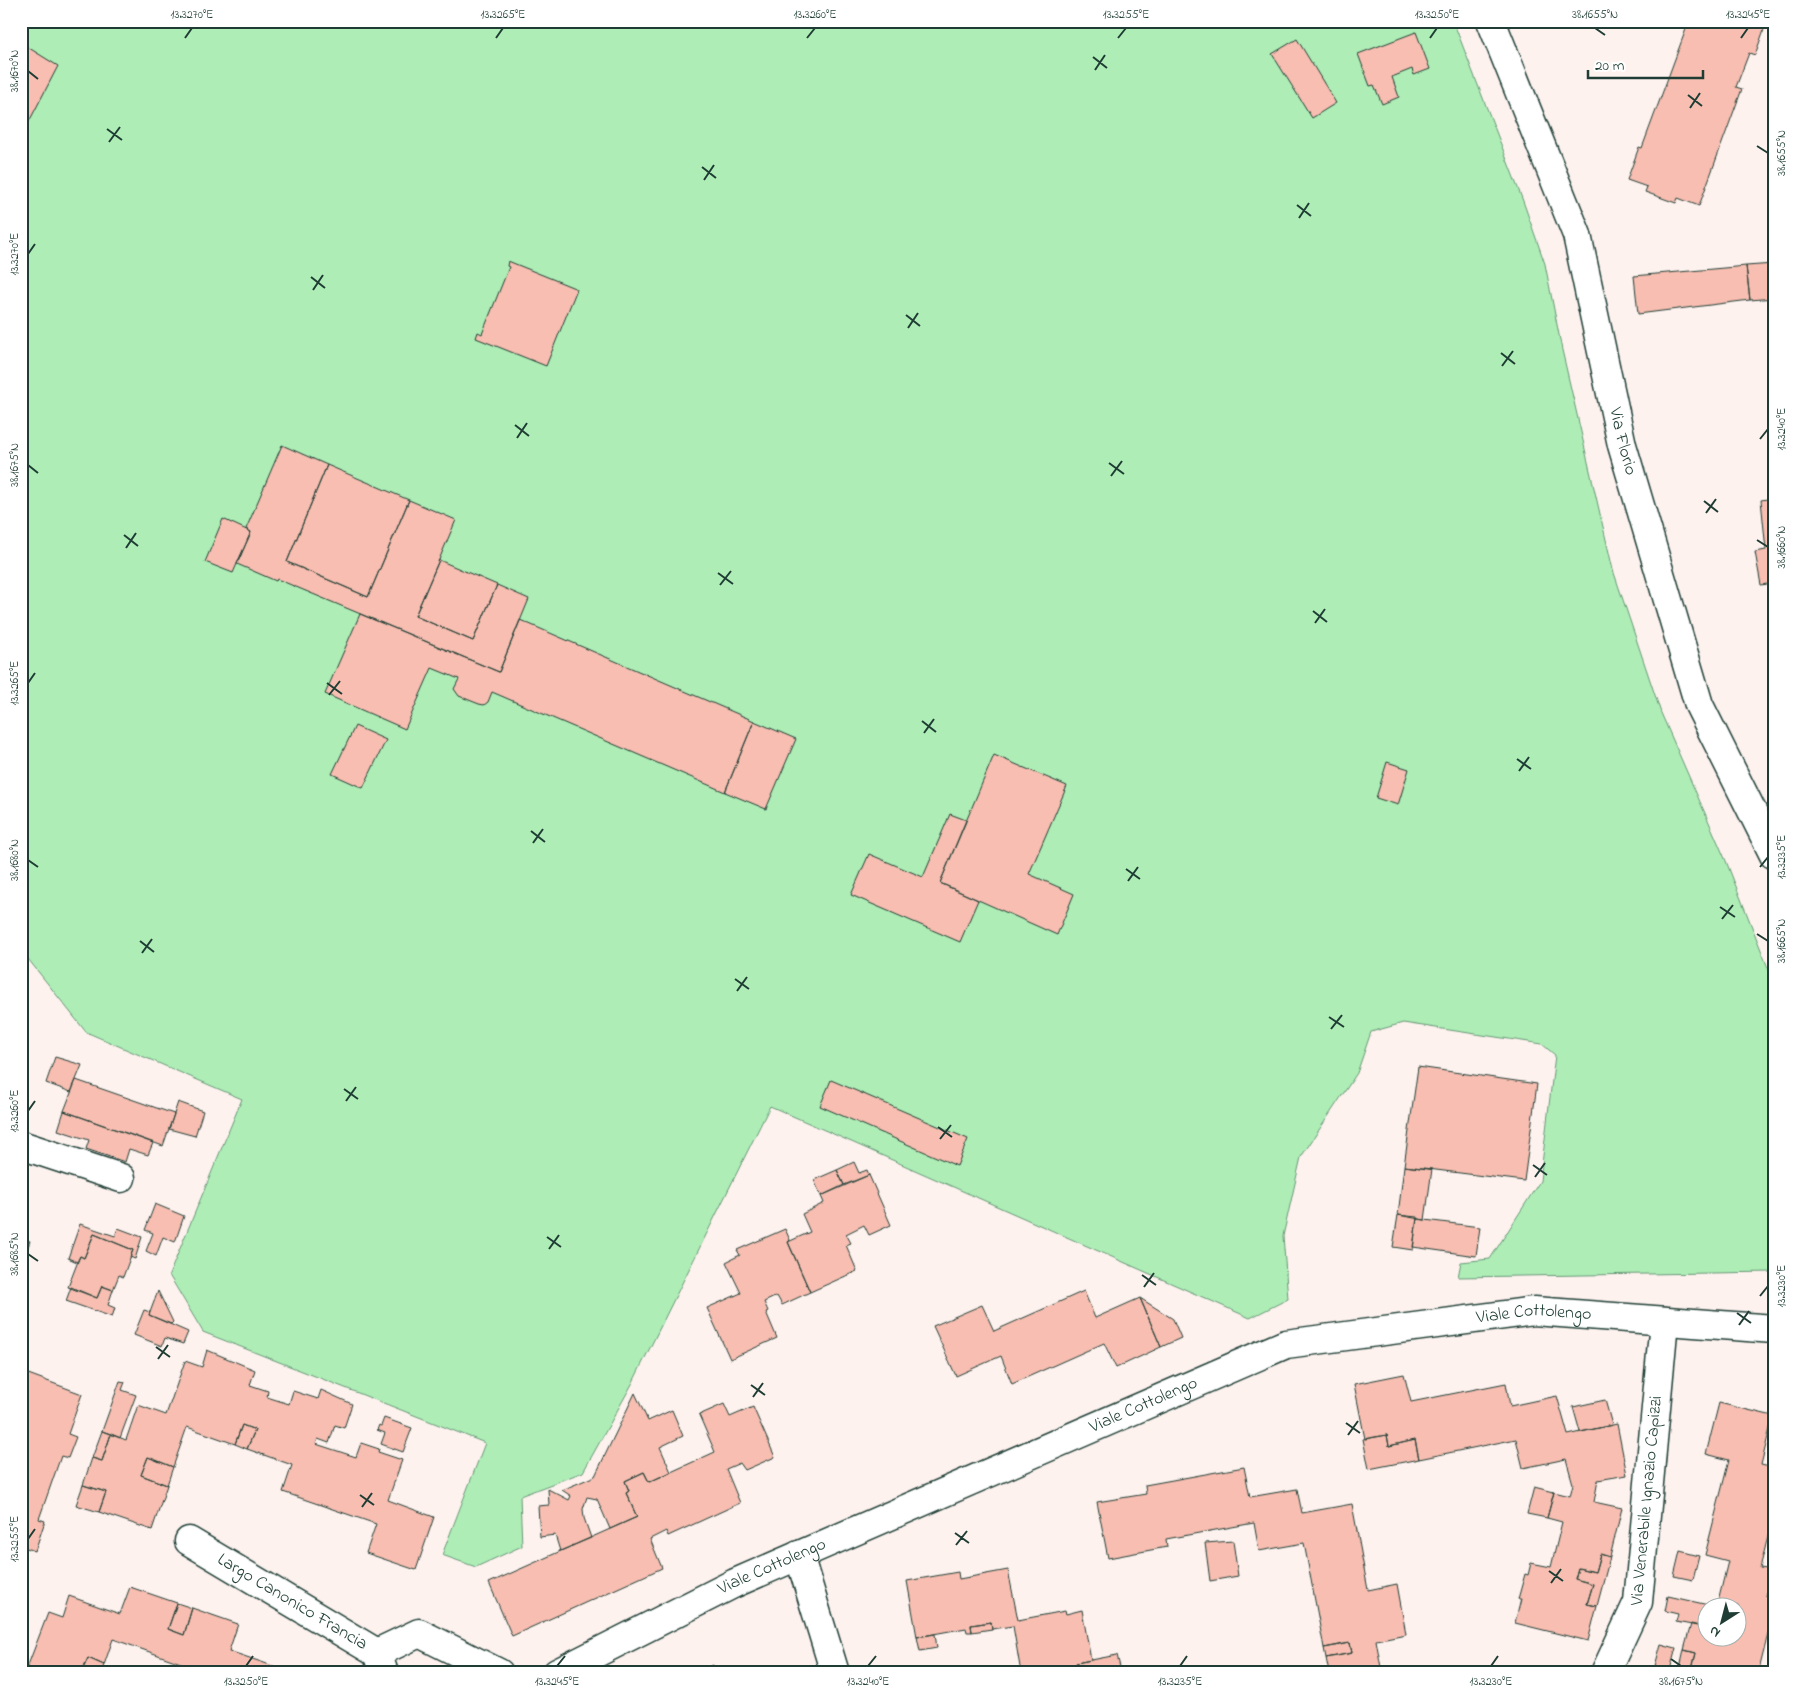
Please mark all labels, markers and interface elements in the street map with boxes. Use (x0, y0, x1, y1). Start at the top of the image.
text: 13.3270°E (171, 6, 213, 24)
text: 13.3265°E (481, 6, 525, 24)
text: 13.3260°E (793, 6, 837, 24)
text: 13.3255°E (1103, 6, 1149, 24)
text: 13.3250°E (1415, 6, 1459, 24)
text: 38.1655°N (1572, 6, 1618, 24)
text: 13.3245°E (1726, 6, 1770, 24)
scale bar (1588, 48, 1702, 80)
text: 38.1670°N (6, 50, 24, 92)
text: 20 m (1595, 55, 1625, 77)
text: 38.1655°N (1773, 130, 1791, 176)
text: 13.3270°E (6, 233, 24, 275)
street label: Via Florio (1601, 404, 1643, 479)
text: 13.3240°E (1773, 408, 1791, 450)
text: 38.1675°N (6, 443, 24, 487)
text: 38.1660°N (1773, 526, 1791, 568)
text: 13.3265°E (6, 661, 24, 705)
text: 13.3235°E (1773, 835, 1791, 879)
text: 38.1680°N (6, 839, 24, 881)
text: 38.1665°N (1773, 919, 1791, 963)
text: 13.3260°E (6, 1089, 24, 1133)
text: 38.1685°N (6, 1232, 24, 1276)
text: 13.3230°E (1773, 1265, 1791, 1307)
street label: Viale Cottolengo (1474, 1298, 1592, 1332)
street label: Viale Cottolengo (1085, 1371, 1202, 1441)
street label: Via Venerabile Ignazio Capizzi (1625, 1395, 1670, 1608)
text: 13.3255°E (6, 1516, 24, 1562)
street label: Viale Cottolengo (713, 1532, 830, 1603)
street label: Largo Canonico Francia (212, 1547, 372, 1657)
north arrow (1698, 1596, 1748, 1646)
text: N (1705, 1620, 1725, 1643)
text: 13.3250°E (224, 1673, 268, 1691)
text: 13.3245°E (535, 1673, 579, 1691)
text: 13.3240°E (847, 1673, 889, 1691)
text: 13.3235°E (1158, 1673, 1202, 1691)
text: 13.3230°E (1470, 1673, 1512, 1691)
text: 38.1675°N (1659, 1673, 1703, 1691)

